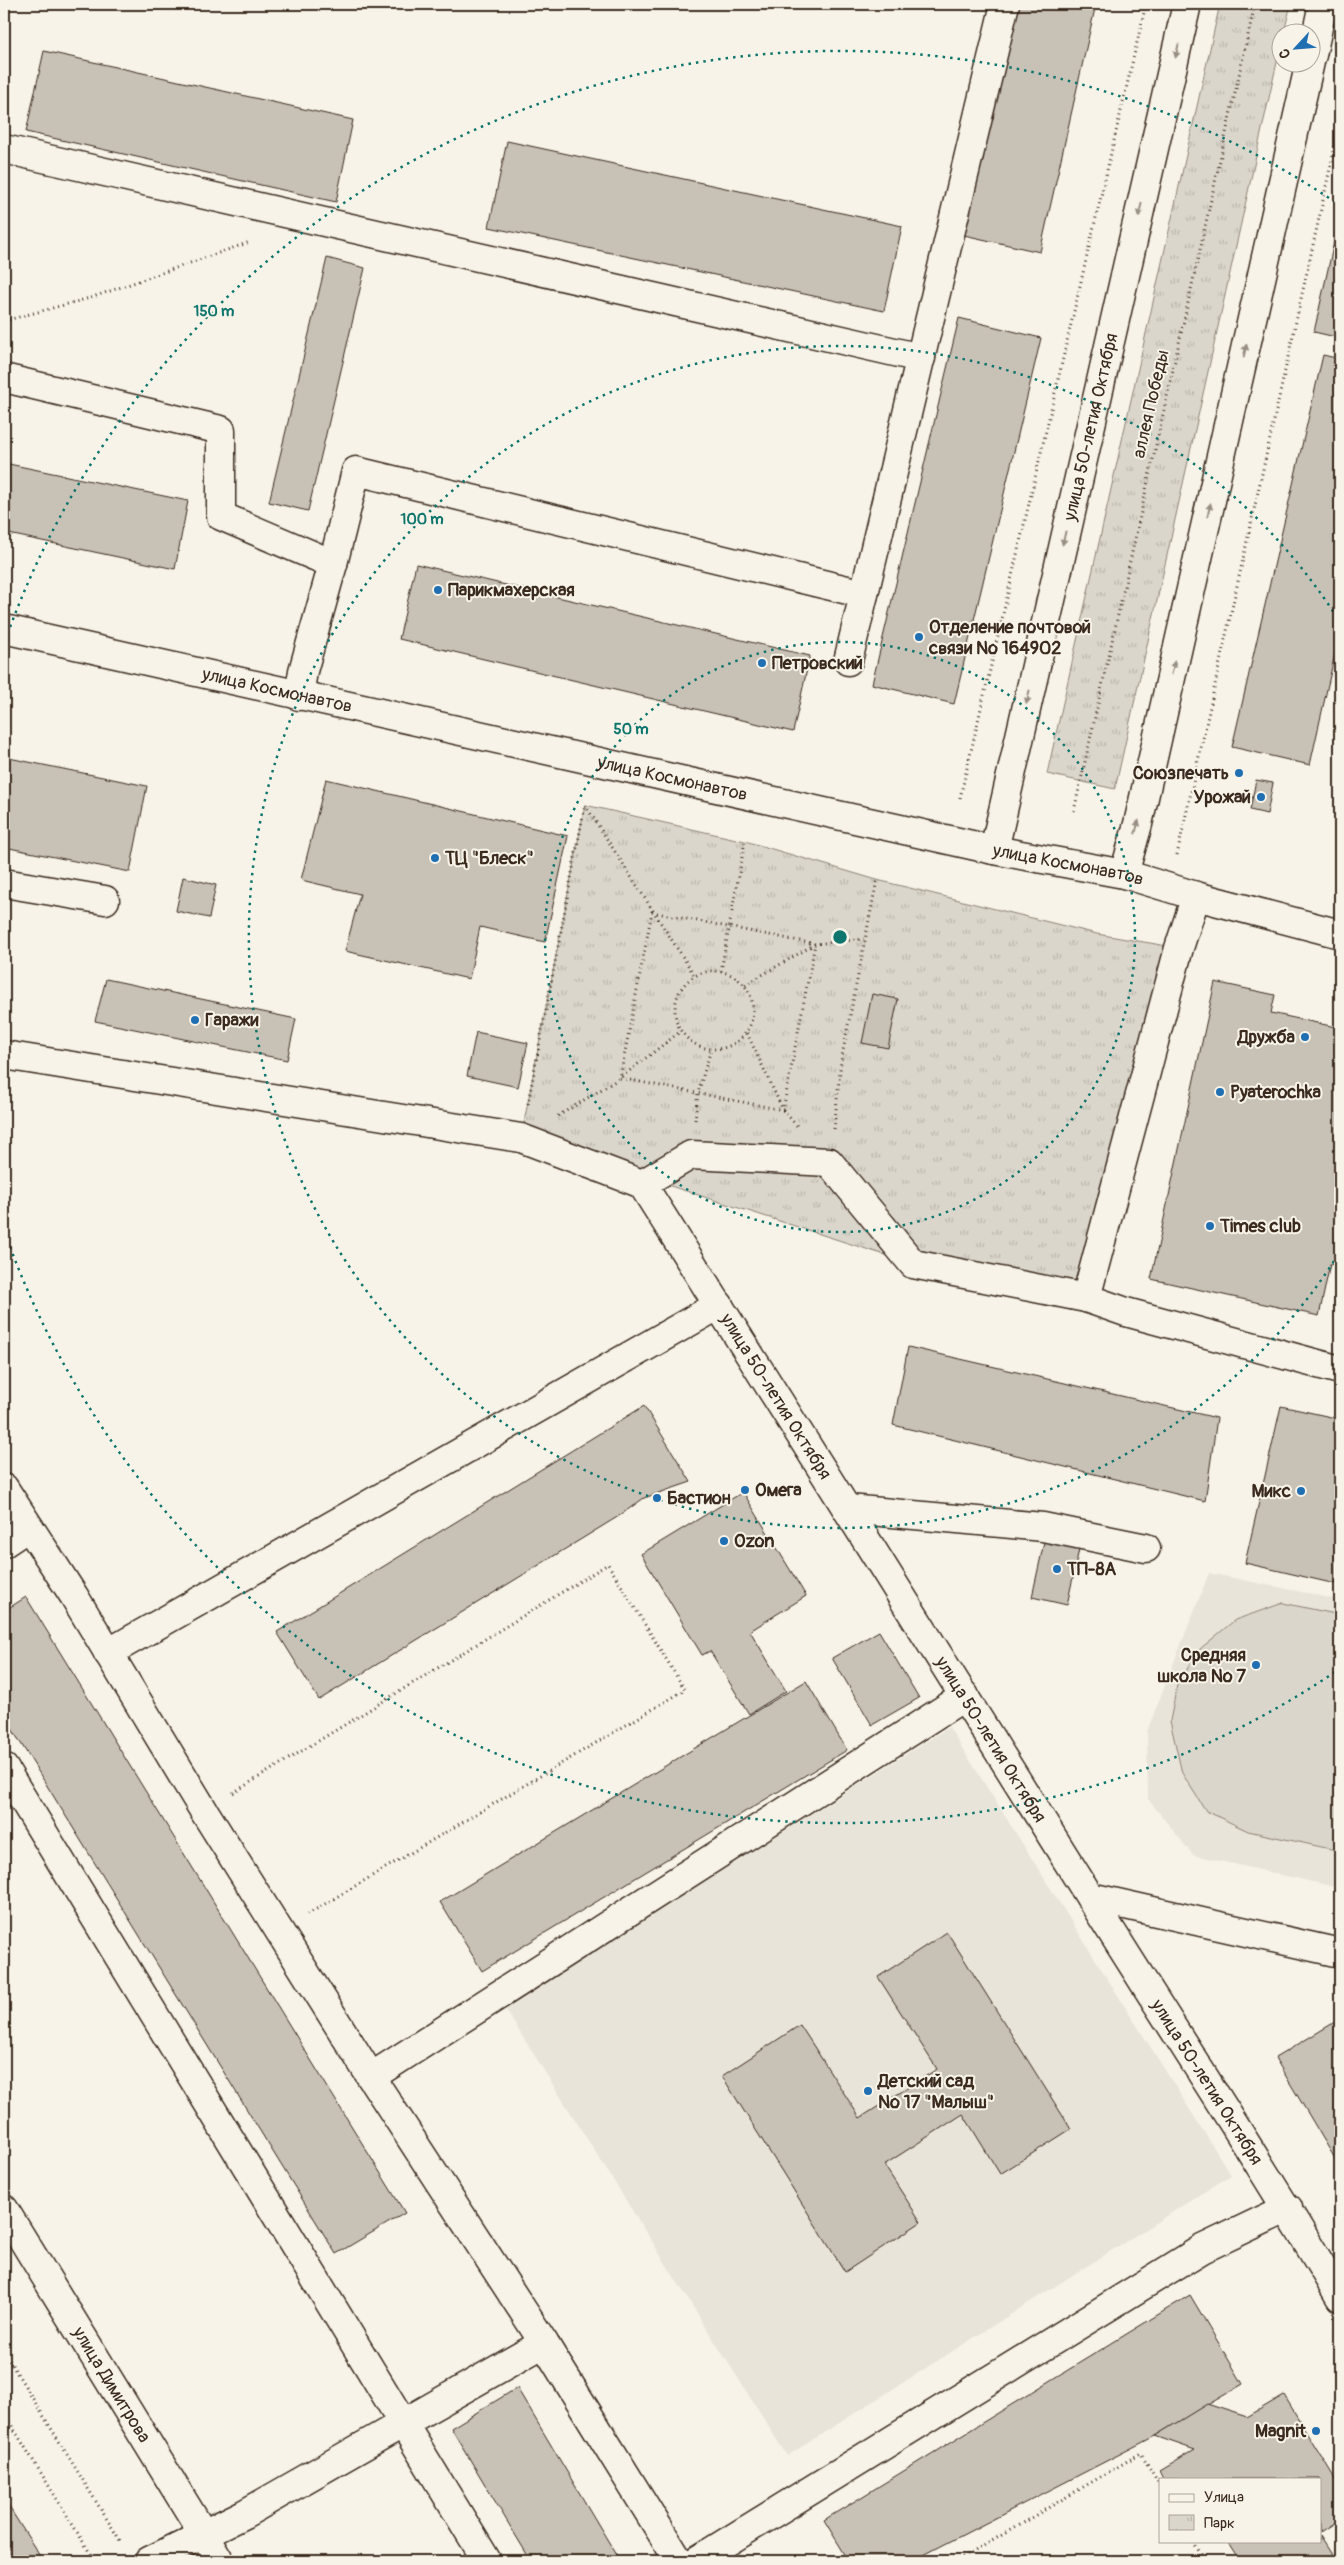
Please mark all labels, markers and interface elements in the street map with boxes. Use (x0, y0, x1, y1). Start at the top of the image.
north arrow (1272, 22, 1322, 72)
one-way arrow (1172, 44, 1180, 60)
text: С (1275, 46, 1294, 61)
one-way arrow (1136, 202, 1144, 217)
text: 150 m (194, 302, 234, 321)
street label: улица 50-летия Октября (1058, 331, 1123, 524)
one-way arrow (1241, 344, 1249, 359)
street label: аллея Победы (1127, 348, 1175, 460)
one-way arrow (1205, 502, 1213, 517)
text: 100 m (401, 510, 443, 529)
one-way arrow (1060, 531, 1068, 546)
place label: Парикмахерская (448, 579, 575, 602)
marker: Парикмахерская (432, 584, 444, 596)
place label: Отделение почтовой связи № 164902 (928, 616, 1091, 660)
marker: Отделение почтовой связи № 164902 (913, 631, 925, 643)
place label: Петровский (772, 652, 863, 675)
marker: Петровский (756, 657, 768, 669)
one-way arrow (1169, 661, 1177, 676)
street label: улица Космонавтов (199, 662, 355, 718)
one-way arrow (1024, 689, 1032, 704)
text: 50 m (614, 720, 648, 739)
street label: улица Космонавтов (594, 750, 750, 806)
place label: Союзпечать (1133, 762, 1229, 785)
marker: Союзпечать (1233, 767, 1245, 779)
place label: Урожай (1194, 786, 1251, 809)
marker: Урожай (1255, 791, 1267, 803)
one-way arrow (1133, 819, 1141, 834)
street label: улица Космонавтов (990, 838, 1147, 891)
place label: ТЦ "Блеск" (444, 847, 534, 870)
marker: ТЦ "Блеск" (429, 852, 441, 864)
centre of rings (831, 928, 849, 946)
place label: Гаражи (205, 1009, 258, 1032)
marker: Гаражи (189, 1014, 201, 1026)
place label: Дружба (1237, 1026, 1296, 1049)
marker: Дружба (1299, 1031, 1311, 1043)
place label: Pyaterochka (1230, 1081, 1321, 1104)
marker: Pyaterochka (1214, 1086, 1226, 1098)
place label: Times club (1219, 1215, 1301, 1238)
marker: Times club (1204, 1220, 1216, 1232)
street label: улица 50-летия Октября (715, 1308, 837, 1484)
place label: Омега (755, 1479, 802, 1502)
place label: Микс (1252, 1480, 1291, 1503)
marker: Омега (739, 1484, 751, 1496)
marker: Микс (1295, 1485, 1307, 1497)
place label: Бастион (667, 1487, 731, 1510)
marker: Бастион (651, 1492, 663, 1504)
place label: Ozon (734, 1530, 774, 1553)
marker: Ozon (718, 1535, 730, 1547)
place label: ТП-8А (1066, 1558, 1117, 1581)
marker: ТП-8А (1051, 1563, 1063, 1575)
place label: Средняя школа № 7 (1157, 1644, 1246, 1688)
street label: улица 50-летия Октября (930, 1651, 1052, 1827)
marker: Средняя школа № 7 (1250, 1659, 1262, 1671)
street label: улица 50-летия Октября (1145, 1994, 1268, 2169)
place label: Детский сад № 17 "Малыш" (877, 2070, 994, 2114)
marker: Детский сад № 17 "Малыш" (862, 2085, 874, 2097)
street label: улица Димитрова (67, 2321, 156, 2447)
place label: Magnit (1255, 2420, 1307, 2443)
marker: Magnit (1310, 2425, 1322, 2437)
legend (1159, 2478, 1322, 2542)
text: Улица (1204, 2488, 1244, 2507)
text: Парк (1204, 2514, 1235, 2533)

